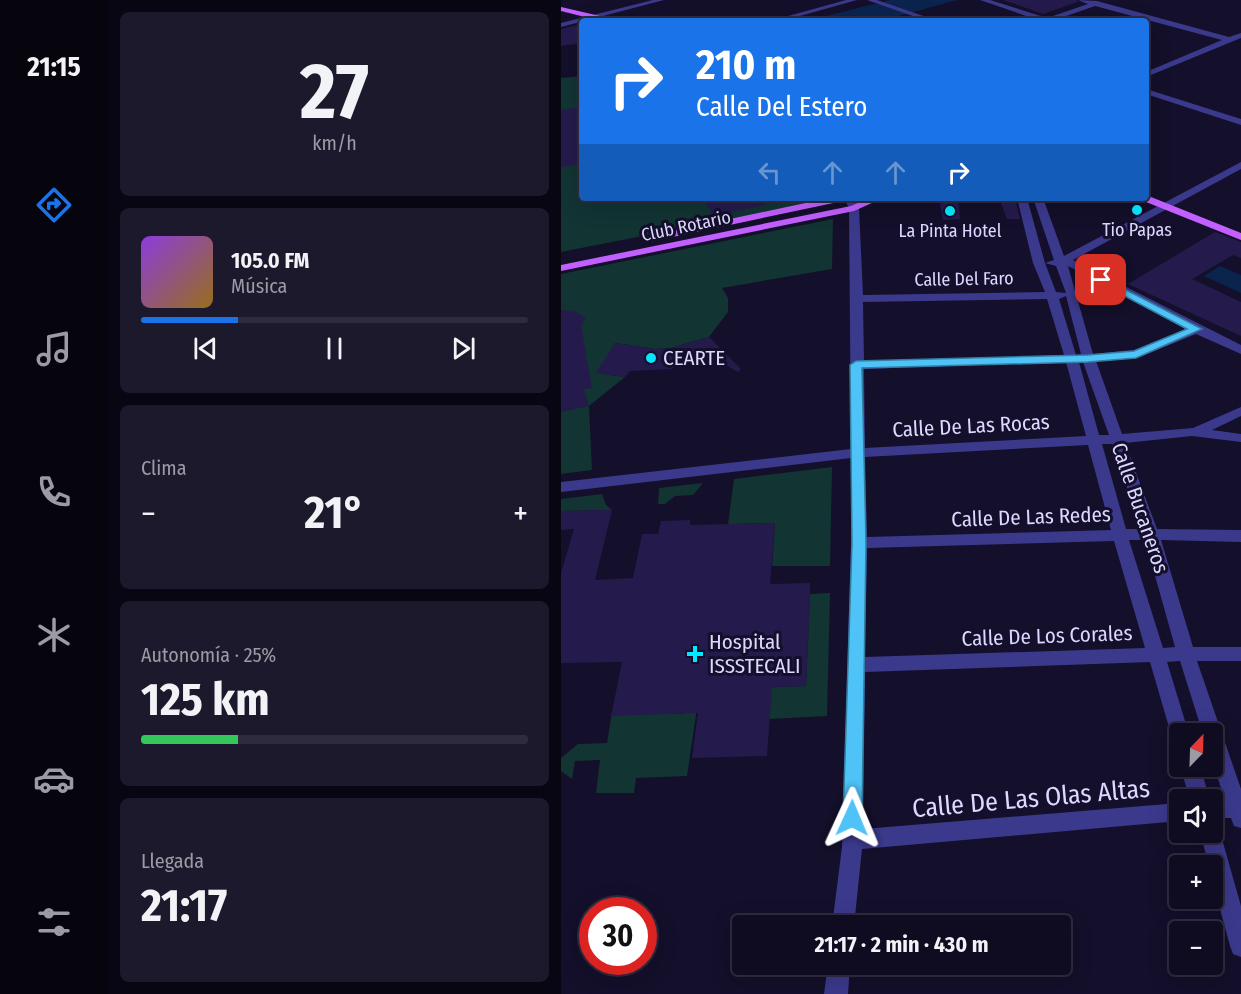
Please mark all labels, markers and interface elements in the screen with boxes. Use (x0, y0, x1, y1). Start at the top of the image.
text: 210 m (696, 40, 796, 90)
icon: right (597, 42, 675, 120)
text: 27 (300, 45, 369, 139)
text: 21:15 (27, 51, 81, 83)
text: Calle Del Estero (696, 91, 867, 123)
text: km/h (312, 131, 357, 155)
icon: left (753, 156, 786, 189)
icon: ahead (816, 156, 849, 189)
icon: ahead (879, 156, 912, 189)
icon: right (942, 156, 975, 189)
icon: directions (33, 184, 75, 226)
marker: Tio Papas (1130, 203, 1144, 217)
marker: La Pinta Hotel (943, 204, 957, 218)
street label: Club Rotario (639, 206, 733, 246)
place label: Tio Papas (1102, 219, 1172, 241)
place label: La Pinta Hotel (899, 220, 1002, 242)
text: 105.0 FM (231, 247, 309, 274)
pin (1075, 254, 1126, 305)
icon: arrive (1084, 263, 1117, 296)
street label: Calle Del Faro (914, 267, 1014, 291)
text: Música (231, 274, 287, 298)
icon: music (33, 328, 75, 370)
icon: previous (189, 332, 222, 365)
icon: pause (318, 332, 351, 365)
icon: next (447, 332, 480, 365)
place label: CEARTE (663, 345, 725, 371)
marker: CEARTE (644, 351, 658, 365)
street label: Calle De Las Rocas (892, 409, 1050, 443)
street label: Calle Bucaneros (1105, 439, 1175, 577)
text: Clima (141, 456, 186, 480)
icon: phone (33, 471, 75, 513)
text: 21° (304, 486, 365, 540)
text: − (141, 494, 156, 534)
text: + (513, 494, 528, 534)
street label: Calle De Las Redes (951, 501, 1111, 533)
icon: climate (33, 614, 75, 656)
street label: Calle De Los Corales (961, 620, 1133, 652)
place label: Hospital ISSSTECALI (709, 629, 801, 679)
text: Autonomía · 25% (141, 643, 276, 667)
marker: Hospital ISSSTECALI (686, 645, 704, 663)
text: 125 km (141, 673, 270, 727)
north arrow (1169, 723, 1223, 777)
map controls (1169, 723, 1223, 975)
icon: car (33, 758, 75, 800)
street label: Calle De Las Olas Altas (911, 773, 1151, 824)
position arrow (820, 786, 884, 850)
button: sound (1169, 789, 1223, 843)
text: Llegada (141, 849, 204, 873)
button: + (1169, 855, 1223, 909)
text: 21:17 (141, 879, 227, 933)
speed limit sign: 30 (579, 897, 657, 975)
icon: filters (33, 901, 75, 943)
button: − (1169, 921, 1223, 975)
text: 21:17 · 2 min · 430 m (814, 931, 989, 958)

